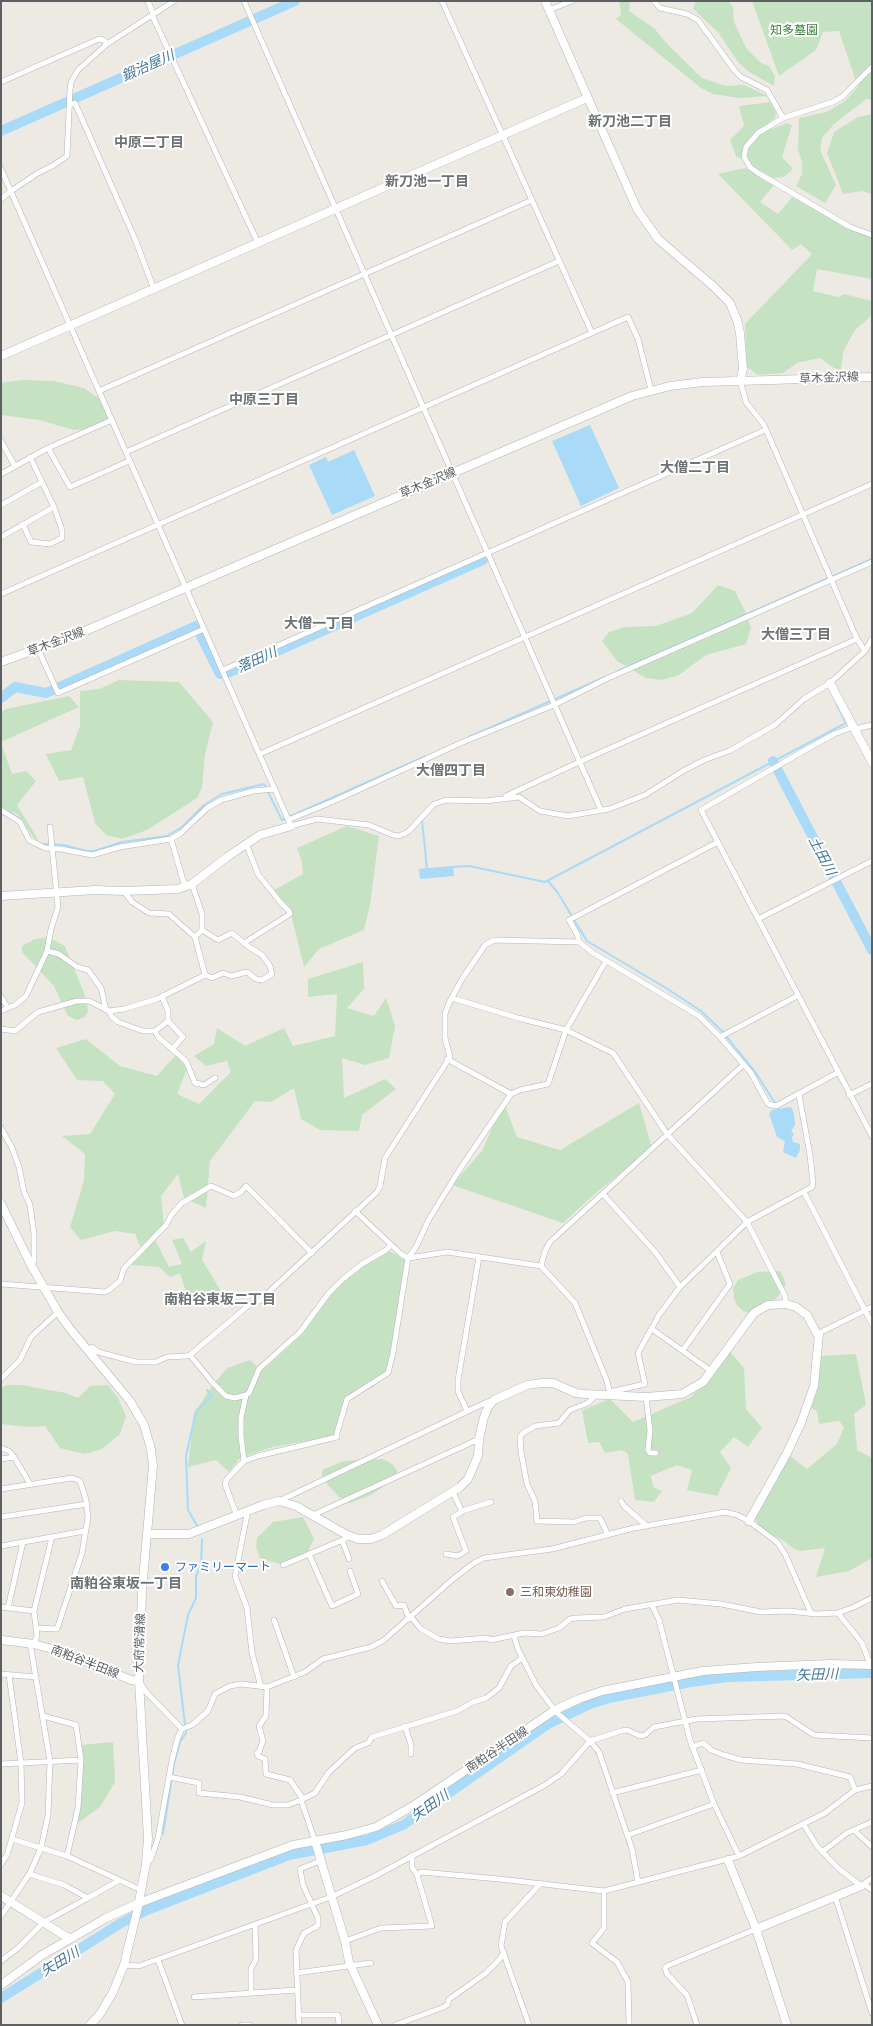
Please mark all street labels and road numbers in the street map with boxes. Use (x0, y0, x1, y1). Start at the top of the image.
street label: 草木金沢線 (799, 370, 859, 386)
street label: 草木金沢線 (398, 465, 458, 501)
street label: 草木金沢線 (25, 625, 87, 659)
street label: 大府常滑線 (132, 1613, 148, 1673)
street label: 南粕谷半田線 (49, 1642, 121, 1682)
street label: 南粕谷半田線 (463, 1724, 531, 1776)

